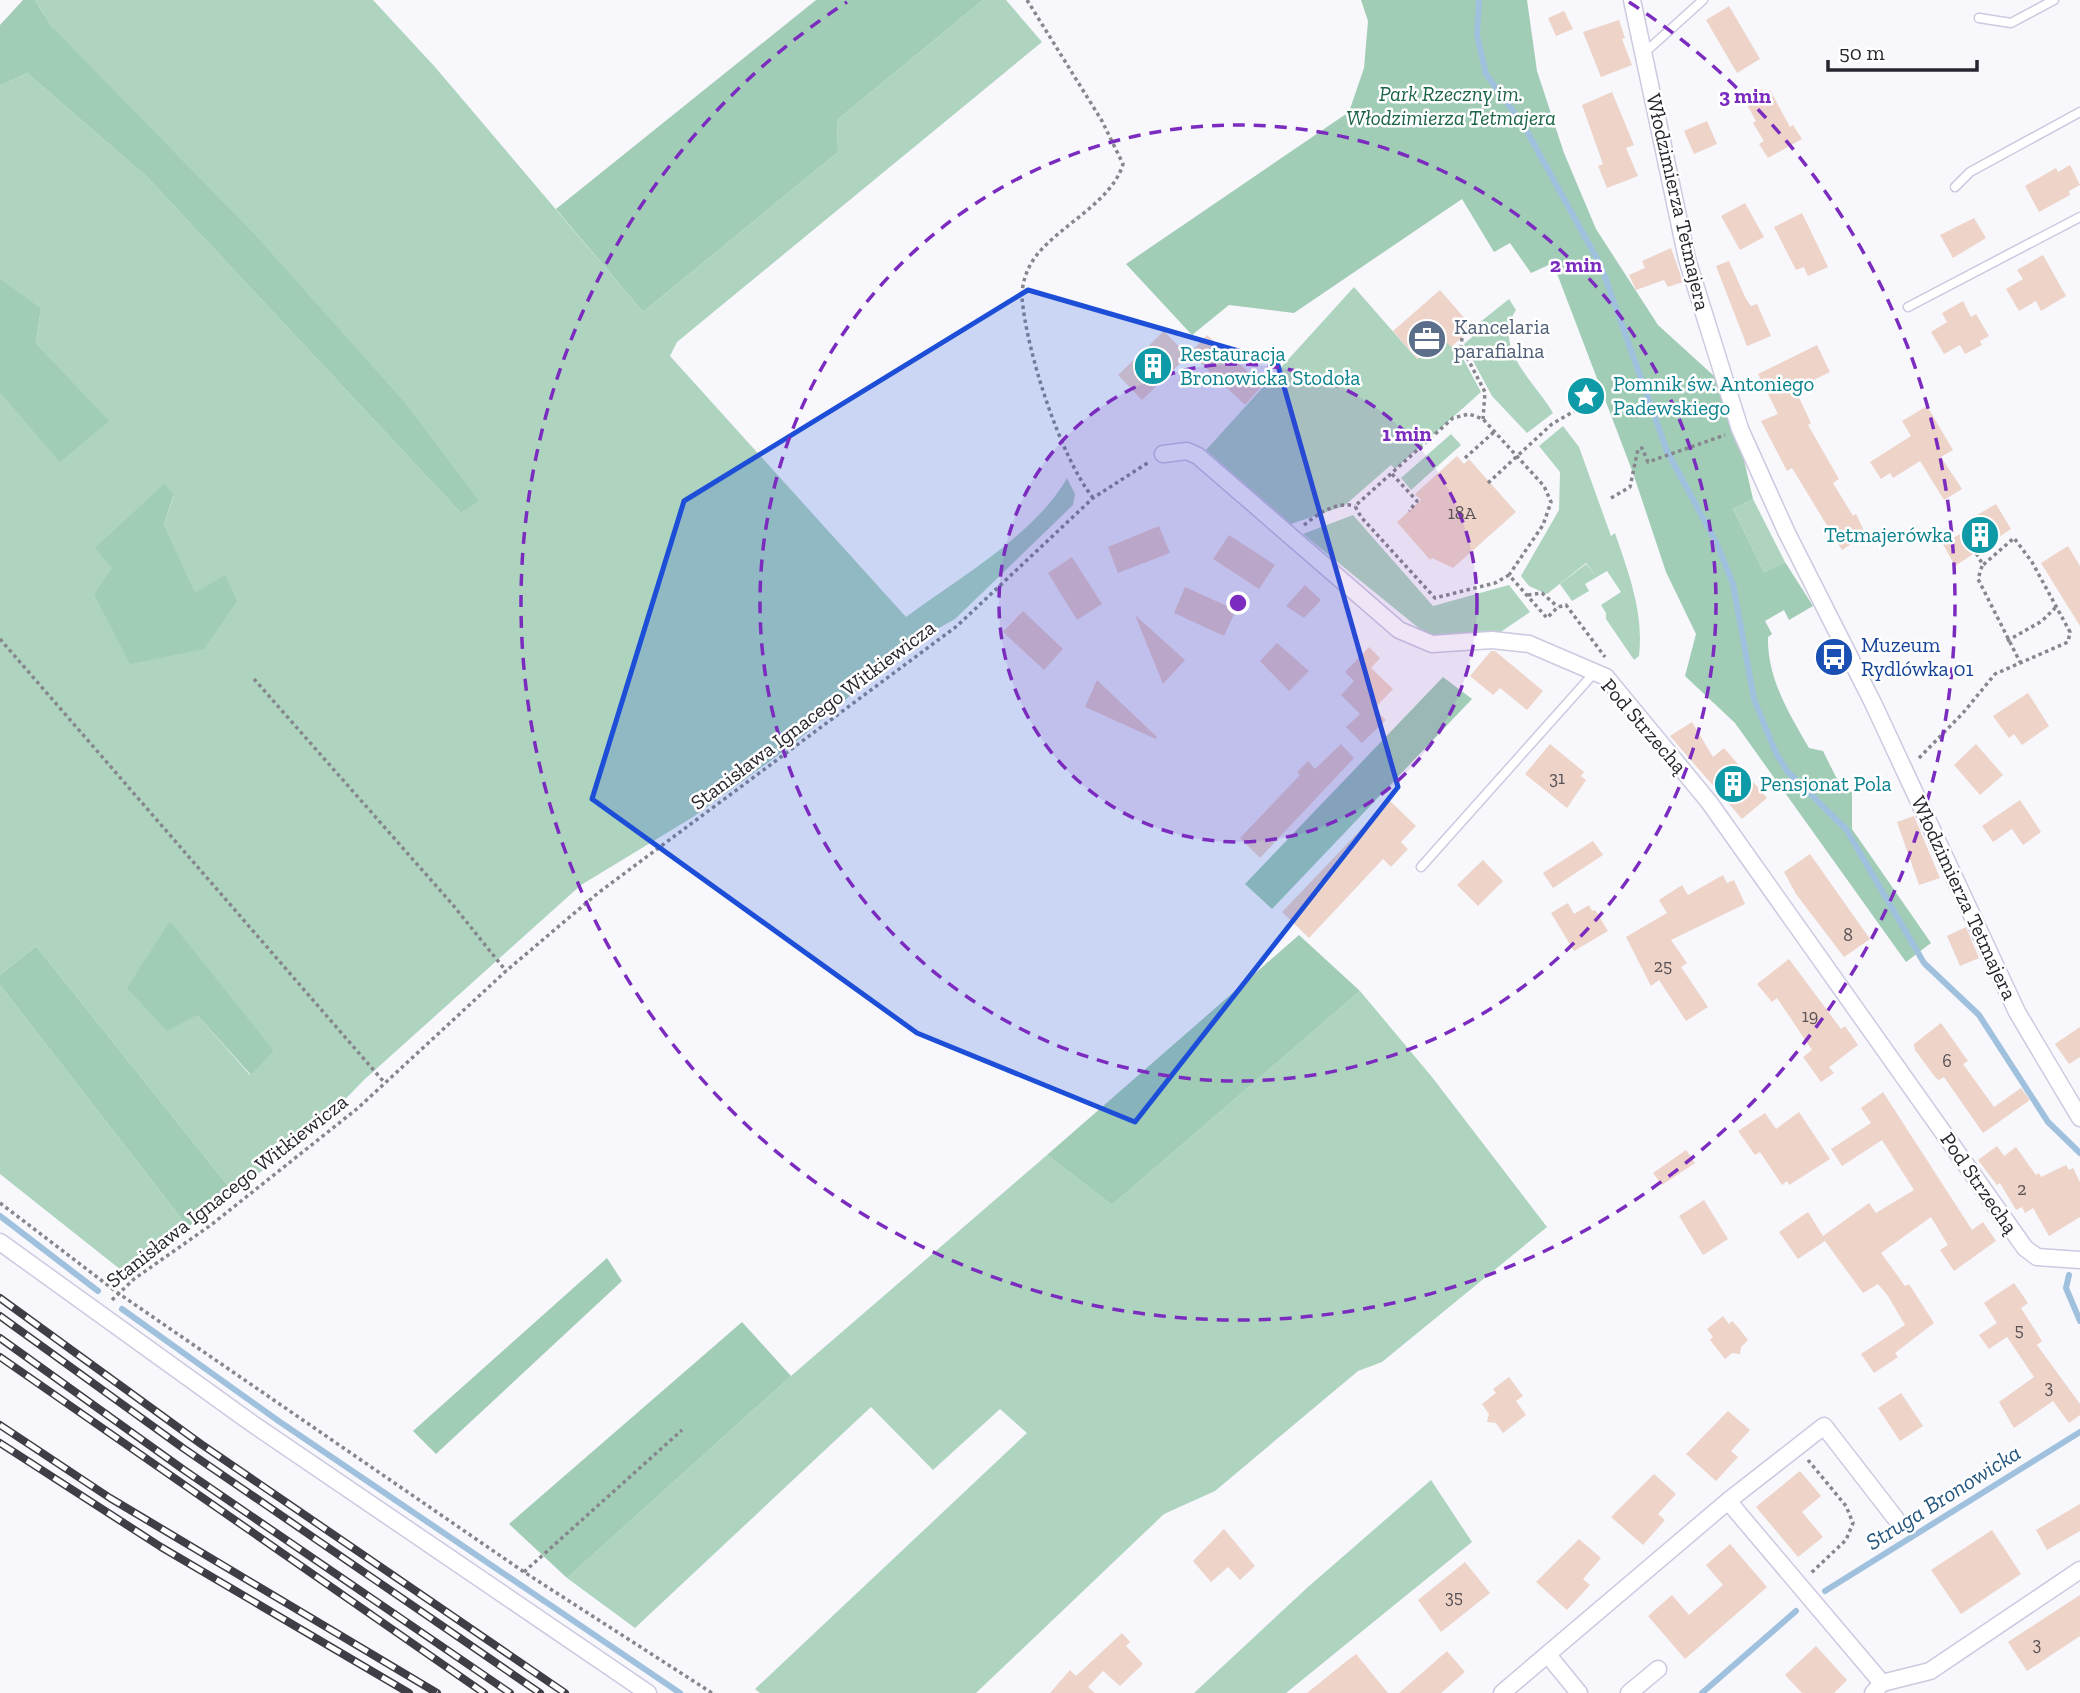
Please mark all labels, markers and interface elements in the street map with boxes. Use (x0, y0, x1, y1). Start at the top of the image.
scale bar (1828, 28, 1977, 72)
text: 50 m (1839, 40, 1885, 65)
park label: Park Rzeczny im. Włodzimierza Tetmajera (1346, 81, 1556, 130)
text: 3 min (1719, 83, 1772, 108)
street label: Włodzimierza Tetmajera (1640, 91, 1716, 313)
text: 2 min (1550, 252, 1603, 277)
place label: Kancelaria parafialna (1454, 314, 1550, 363)
office icon: Kancelaria parafialna (1406, 318, 1448, 360)
place label: Restauracja Bronowicka Stodoła (1180, 341, 1360, 390)
building icon: Restauracja Bronowicka Stodoła (1132, 345, 1174, 387)
place label: Pomnik św. Antoniego Padewskiego (1613, 371, 1814, 420)
place icon: Pomnik św. Antoniego Padewskiego (1565, 375, 1607, 417)
text: 1 min (1382, 421, 1432, 446)
house number: 18A (1448, 502, 1476, 524)
building icon: Tetmajerówka (1959, 514, 2001, 556)
place label: Tetmajerówka (1824, 522, 1953, 548)
centre of rings (1226, 591, 1250, 615)
street label: Stanisława Ignacego Witkiewicza (686, 614, 940, 815)
place label: Muzeum Rydlówka 01 (1861, 632, 1974, 681)
bus stop icon: Muzeum Rydlówka 01 (1813, 636, 1855, 678)
street label: Pod Strzechą (1596, 673, 1693, 779)
building icon: Pensjonat Pola (1712, 763, 1754, 805)
house number: 31 (1549, 767, 1565, 789)
place label: Pensjonat Pola (1760, 771, 1892, 797)
street label: Włodzimierza Tetmajera (1905, 792, 2023, 1004)
house number: 8 (1843, 924, 1853, 946)
house number: 25 (1654, 955, 1672, 977)
house number: 19 (1802, 1005, 1818, 1027)
house number: 6 (1942, 1050, 1952, 1072)
street label: Stanisława Ignacego Witkiewicza (101, 1089, 352, 1293)
street label: Pod Strzechą (1935, 1127, 2024, 1239)
house number: 2 (2017, 1178, 2027, 1200)
house number: 5 (2014, 1319, 2024, 1341)
house number: 3 (2045, 1376, 2054, 1398)
water label: Struga Bronowicka (1860, 1438, 2026, 1556)
house number: 35 (1445, 1586, 1463, 1608)
house number: 3 (2033, 1633, 2042, 1655)

